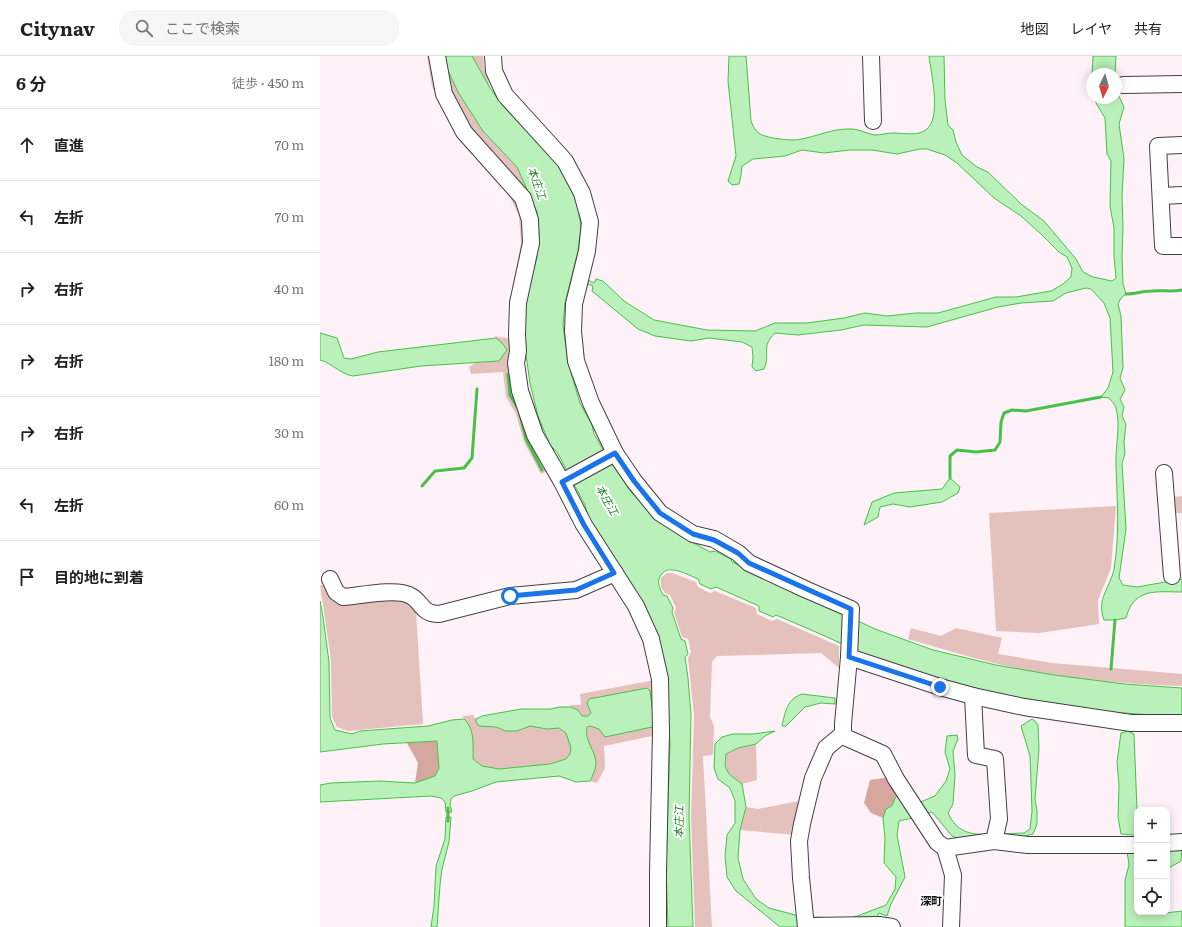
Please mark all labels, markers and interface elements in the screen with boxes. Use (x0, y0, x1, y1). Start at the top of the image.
search box (119, 10, 399, 46)
text: Citynav (20, 14, 95, 42)
text: ここで検索 (165, 16, 240, 39)
icon: search (133, 17, 155, 39)
text: 地図 (1020, 18, 1048, 38)
text: レイヤ (1070, 18, 1112, 38)
text: 共有 (1134, 18, 1162, 38)
north arrow (1086, 68, 1122, 104)
text: 6 分 (16, 70, 46, 95)
text: 徒歩 · 450 m (232, 73, 304, 92)
text: 直進 (54, 133, 84, 156)
icon: ahead (16, 134, 38, 156)
text: 70 m (275, 135, 304, 154)
water label: 本庄江 (525, 164, 551, 202)
text: 左折 (54, 205, 84, 228)
icon: left (16, 206, 38, 228)
text: 70 m (275, 207, 304, 226)
text: 右折 (54, 277, 84, 300)
icon: right (16, 278, 38, 300)
text: 40 m (274, 279, 304, 298)
text: 右折 (54, 349, 84, 372)
icon: right (16, 350, 38, 372)
text: 180 m (269, 351, 304, 370)
text: 右折 (54, 421, 84, 444)
icon: right (16, 422, 38, 444)
text: 30 m (274, 423, 304, 442)
water label: 本庄江 (593, 481, 623, 519)
text: 左折 (54, 493, 84, 516)
icon: left (16, 494, 38, 516)
text: 60 m (274, 495, 304, 514)
text: 目的地に到着 (54, 565, 144, 588)
icon: arrive (16, 566, 38, 588)
route start (501, 587, 519, 605)
route end (931, 678, 949, 696)
water label: 本庄江 (670, 804, 686, 839)
map controls (1134, 807, 1170, 915)
button: + (1134, 807, 1170, 843)
button: − (1134, 843, 1170, 879)
button: locate (1134, 879, 1170, 915)
district label: 深町 (920, 892, 942, 908)

